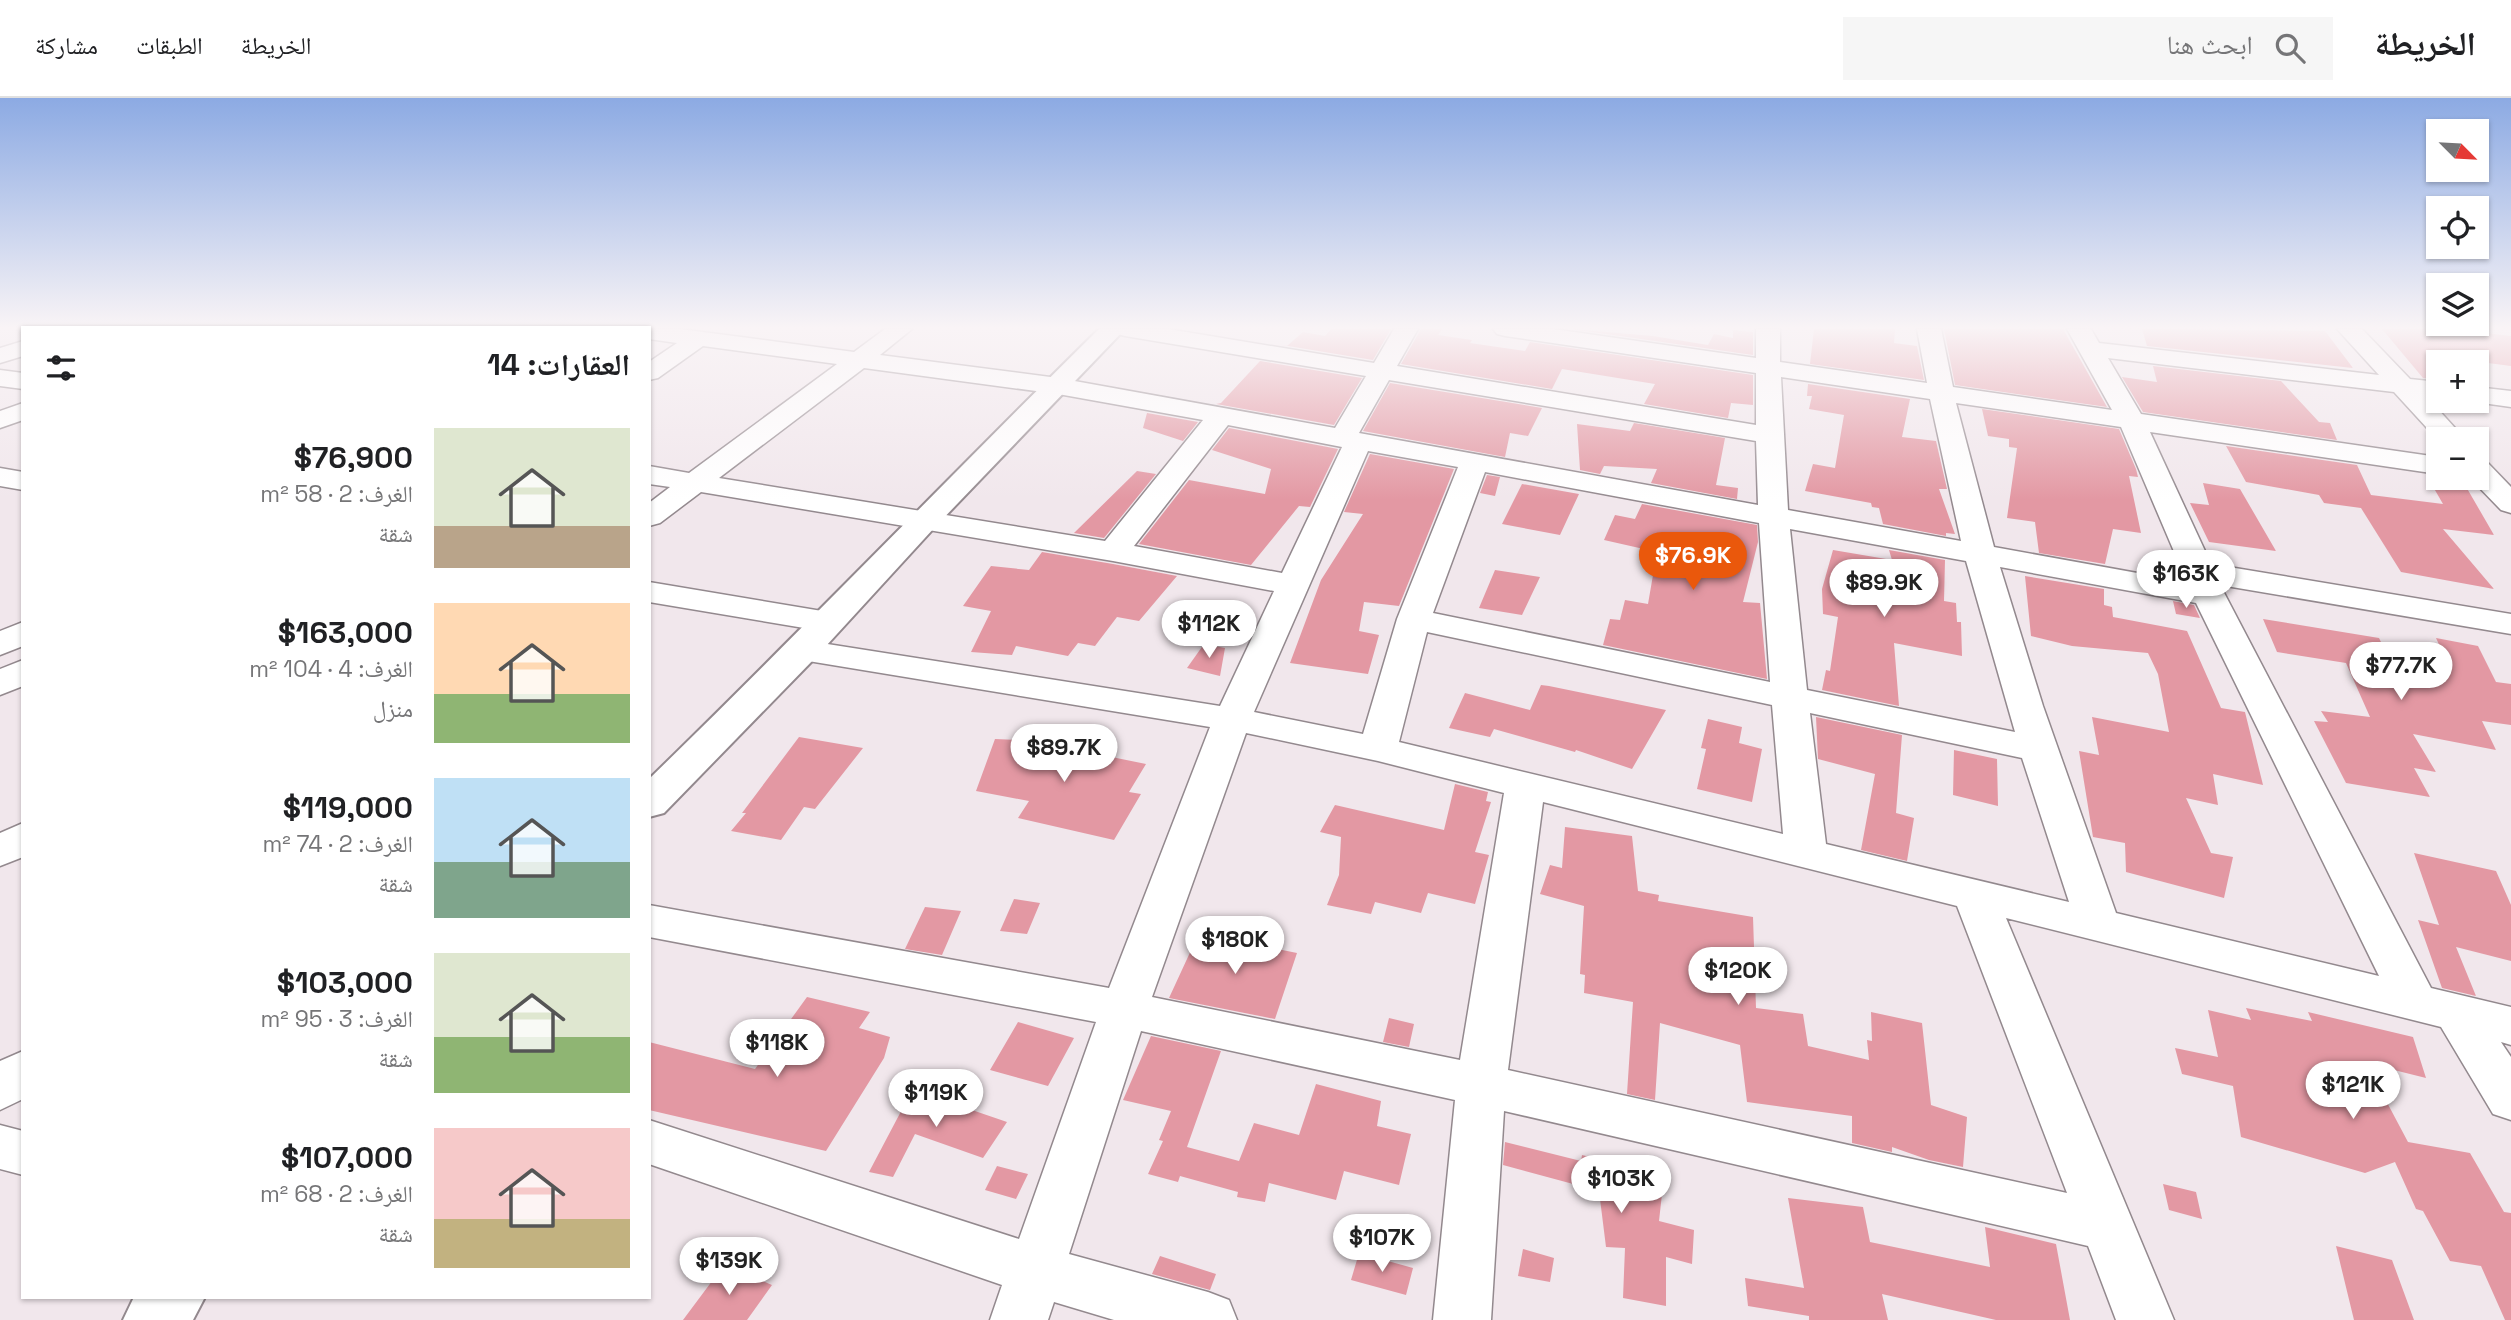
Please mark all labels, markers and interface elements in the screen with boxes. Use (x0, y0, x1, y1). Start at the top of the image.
search box (1843, 17, 2333, 80)
text: الخريطة (2375, 23, 2476, 65)
text: ابحث هنا (2167, 28, 2253, 62)
icon: search (2271, 29, 2309, 67)
text: مشاركة (35, 30, 98, 61)
text: الطبقات (136, 30, 203, 61)
text: الخريطة (241, 30, 311, 61)
north arrow (2426, 119, 2488, 182)
map controls (2426, 119, 2489, 490)
button: locate (2426, 196, 2489, 259)
button: layers (2426, 273, 2489, 336)
text: العقارات: 14 (487, 345, 630, 384)
icon: filters (42, 349, 80, 387)
button: + (2426, 350, 2489, 413)
button: − (2426, 427, 2489, 490)
text: $76,900 (294, 438, 413, 477)
icon: home (490, 456, 574, 540)
text: الغرف: 2 · 58 m² (260, 479, 413, 509)
text: شقة (379, 519, 413, 549)
pin: $76.9K (1636, 532, 1750, 592)
text: $76.9K (1655, 540, 1731, 570)
pin: $163K (2137, 550, 2235, 610)
text: $163K (2153, 558, 2219, 588)
pin: $89.9K (1827, 560, 1941, 619)
text: $89.9K (1845, 567, 1923, 597)
pin: $112K (1160, 601, 1258, 660)
text: $112K (1178, 608, 1240, 638)
text: $163,000 (278, 613, 413, 652)
icon: home (490, 631, 574, 715)
pin: $77.7K (2344, 642, 2458, 702)
text: $77.7K (2365, 650, 2437, 680)
text: الغرف: 4 · 104 m² (249, 654, 413, 684)
text: منزل (373, 694, 413, 724)
pin: $89.7K (1007, 724, 1121, 784)
text: $89.7K (1027, 732, 1101, 762)
text: $119,000 (283, 788, 413, 827)
icon: home (490, 806, 574, 890)
text: الغرف: 2 · 74 m² (262, 829, 413, 859)
text: شقة (379, 869, 413, 899)
pin: $180K (1186, 916, 1284, 976)
text: $180K (1201, 924, 1269, 954)
pin: $120K (1689, 948, 1787, 1007)
text: $120K (1704, 955, 1772, 985)
text: $103,000 (277, 963, 413, 1002)
icon: home (490, 981, 574, 1065)
text: الغرف: 3 · 95 m² (261, 1004, 413, 1034)
pin: $118K (728, 1020, 826, 1079)
text: $118K (746, 1027, 808, 1057)
text: شقة (379, 1044, 413, 1074)
pin: $121K (2304, 1062, 2402, 1121)
text: $121K (2322, 1069, 2384, 1099)
pin: $119K (887, 1070, 985, 1129)
text: $119K (904, 1077, 968, 1107)
text: $107,000 (281, 1138, 413, 1177)
icon: home (490, 1156, 574, 1240)
pin: $103K (1572, 1156, 1670, 1215)
text: $103K (1587, 1163, 1655, 1193)
text: الغرف: 2 · 68 m² (260, 1179, 413, 1209)
pin: $107K (1333, 1214, 1431, 1274)
text: شقة (379, 1219, 413, 1249)
text: $107K (1349, 1222, 1415, 1252)
pin: $139K (680, 1238, 778, 1297)
text: $139K (696, 1245, 762, 1275)

